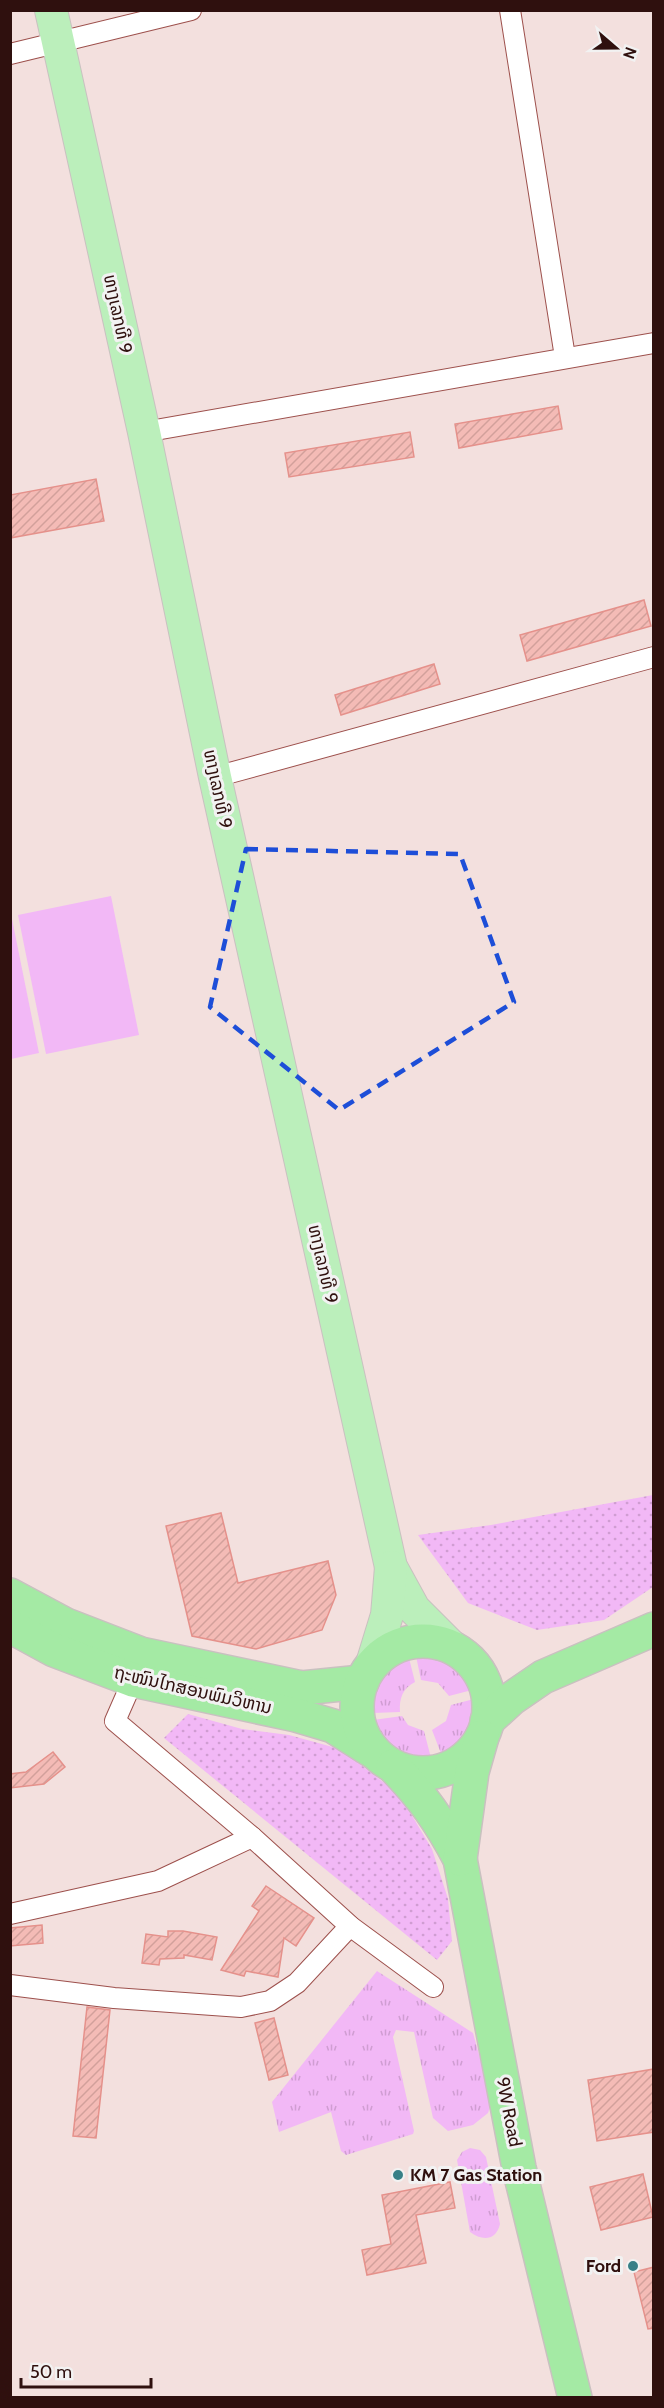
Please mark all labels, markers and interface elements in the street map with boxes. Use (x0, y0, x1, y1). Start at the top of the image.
north arrow (586, 18, 646, 78)
text: N (619, 44, 640, 62)
street label: ທາງເລກທີ 9 (99, 272, 137, 356)
street label: ທາງເລກທີ 9 (199, 747, 237, 831)
street label: ທາງເລກທີ 9 (303, 1222, 343, 1306)
street label: ຖະໜົນໄກສອນພົມວິຫານ (112, 1661, 274, 1719)
street label: 9W Road (491, 2075, 527, 2149)
place label: KM 7 Gas Station (410, 2164, 542, 2186)
marker: KM 7 Gas Station (391, 2168, 405, 2182)
place label: Ford (586, 2255, 621, 2277)
marker: Ford (626, 2259, 640, 2273)
scale bar (21, 2351, 152, 2389)
text: 50 m (30, 2361, 72, 2383)

